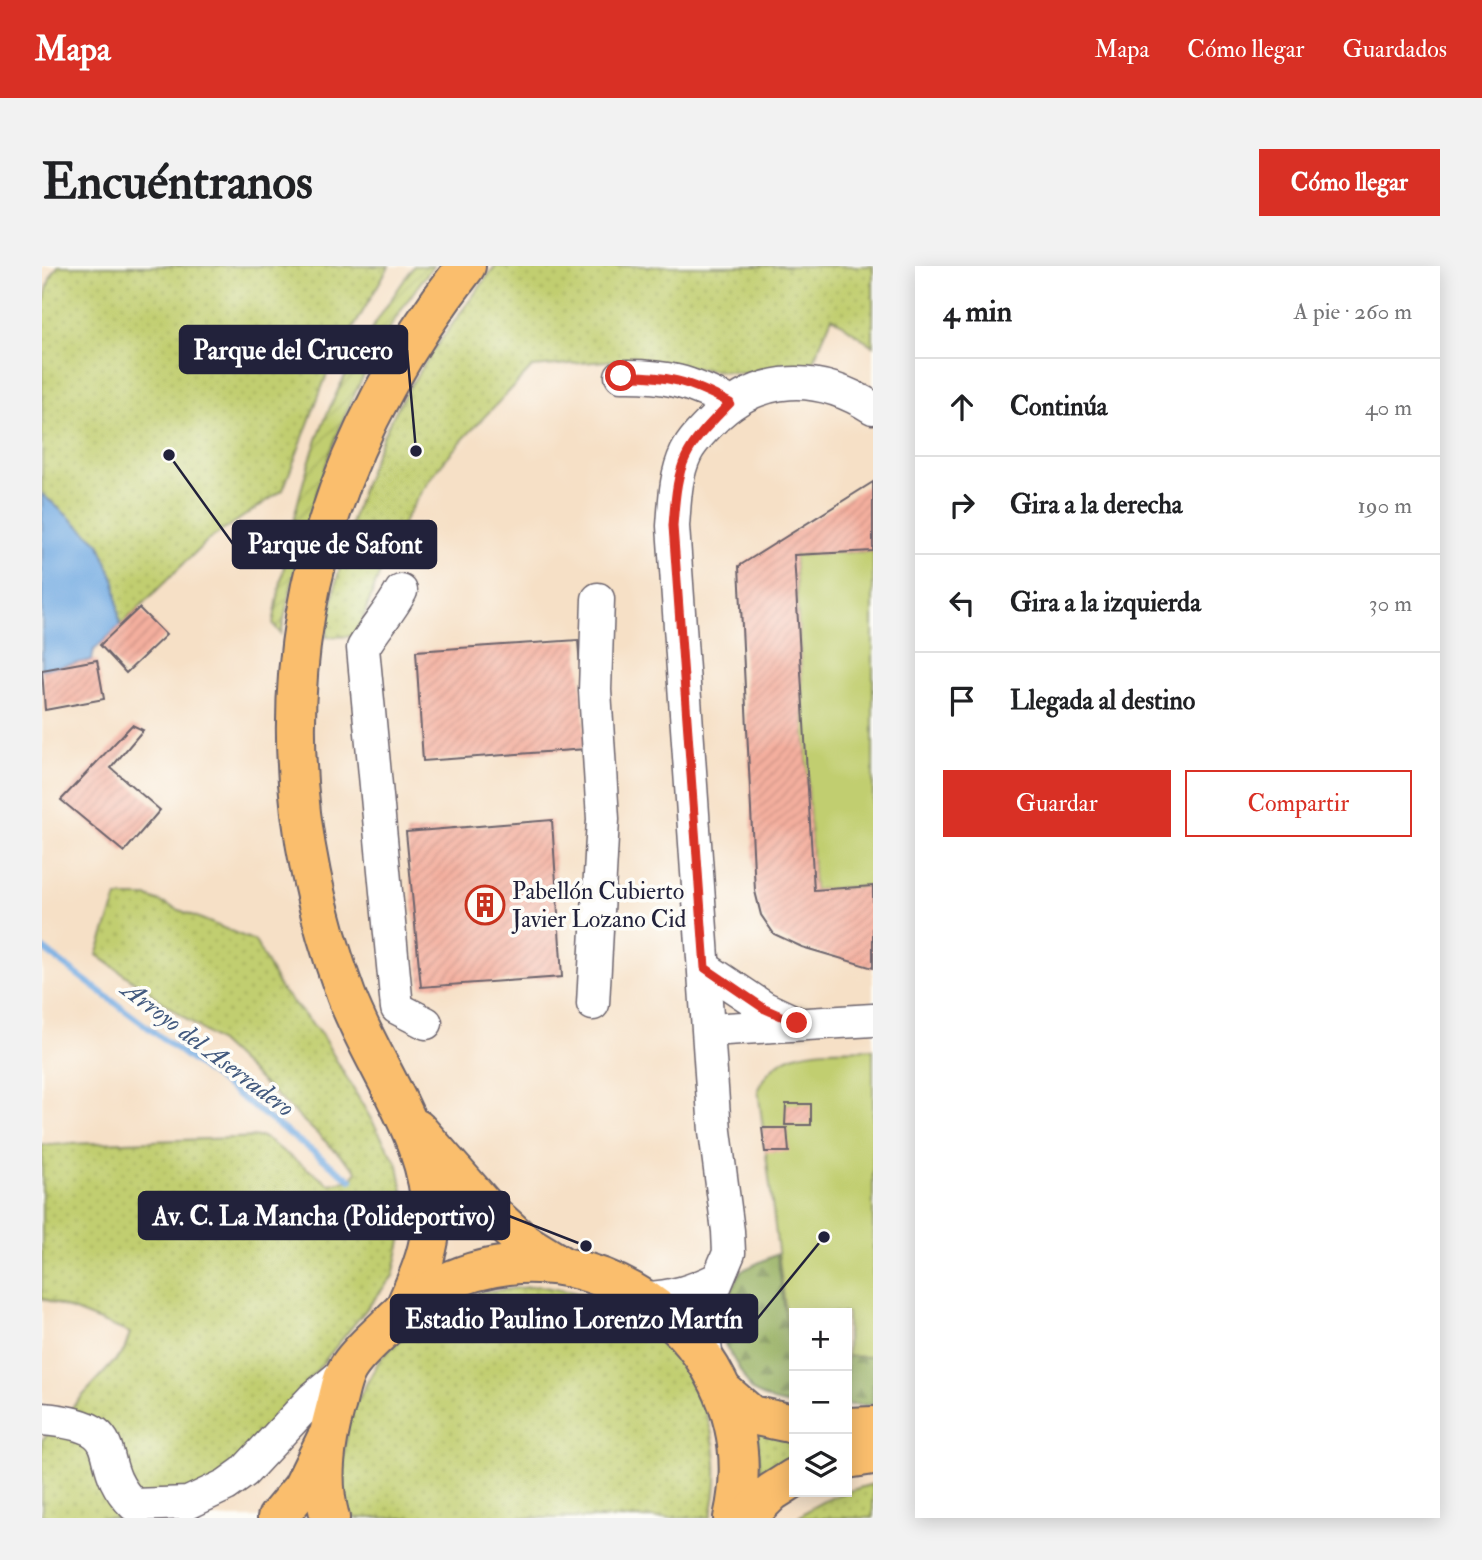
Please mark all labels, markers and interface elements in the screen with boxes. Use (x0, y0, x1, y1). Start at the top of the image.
text: Mapa (35, 29, 111, 70)
text: Mapa (1094, 34, 1149, 65)
text: Cómo llegar (1187, 34, 1304, 65)
text: Guardados (1342, 34, 1447, 65)
button: Cómo llegar (1259, 149, 1440, 216)
text: Encuéntranos (42, 152, 313, 213)
text: 4 min (943, 293, 1012, 330)
text: A pie · 260 m (1293, 297, 1412, 326)
callout: Parque del Crucero (180, 326, 407, 373)
text: Parque del Crucero (193, 335, 393, 368)
route start (605, 360, 636, 391)
icon: ahead (943, 388, 981, 426)
text: Continúa (1010, 391, 1108, 423)
text: 40 m (1365, 393, 1412, 422)
icon: right (943, 486, 981, 524)
text: Gira a la derecha (1010, 489, 1183, 521)
text: 190 m (1358, 491, 1412, 520)
callout: Parque de Safont (233, 521, 436, 568)
text: Parque de Safont (247, 529, 423, 562)
icon: left (943, 584, 981, 622)
text: Gira a la izquierda (1010, 587, 1201, 619)
text: 30 m (1369, 589, 1412, 618)
icon: arrive (943, 682, 981, 720)
text: Llegada al destino (1010, 685, 1195, 717)
button: Guardar (943, 770, 1171, 837)
button: Compartir (1185, 770, 1412, 837)
place label: Pabellón Cubierto Javier Lozano Cid (511, 876, 686, 935)
building icon: Pabellón Cubierto Javier Lozano Cid (464, 884, 506, 926)
water label: Arroyo del Aserradero (113, 972, 301, 1124)
route end (781, 1007, 812, 1038)
callout: Av. C. La Mancha (Polideportivo) (139, 1192, 509, 1239)
text: Av. C. La Mancha (Polideportivo) (152, 1201, 495, 1234)
callout: Estadio Paulino Lorenzo Martín (391, 1295, 757, 1342)
text: Estadio Paulino Lorenzo Martín (405, 1304, 744, 1336)
map controls (789, 1308, 852, 1497)
button: + (789, 1308, 852, 1371)
button: − (789, 1371, 852, 1434)
button: layers (789, 1434, 852, 1497)

